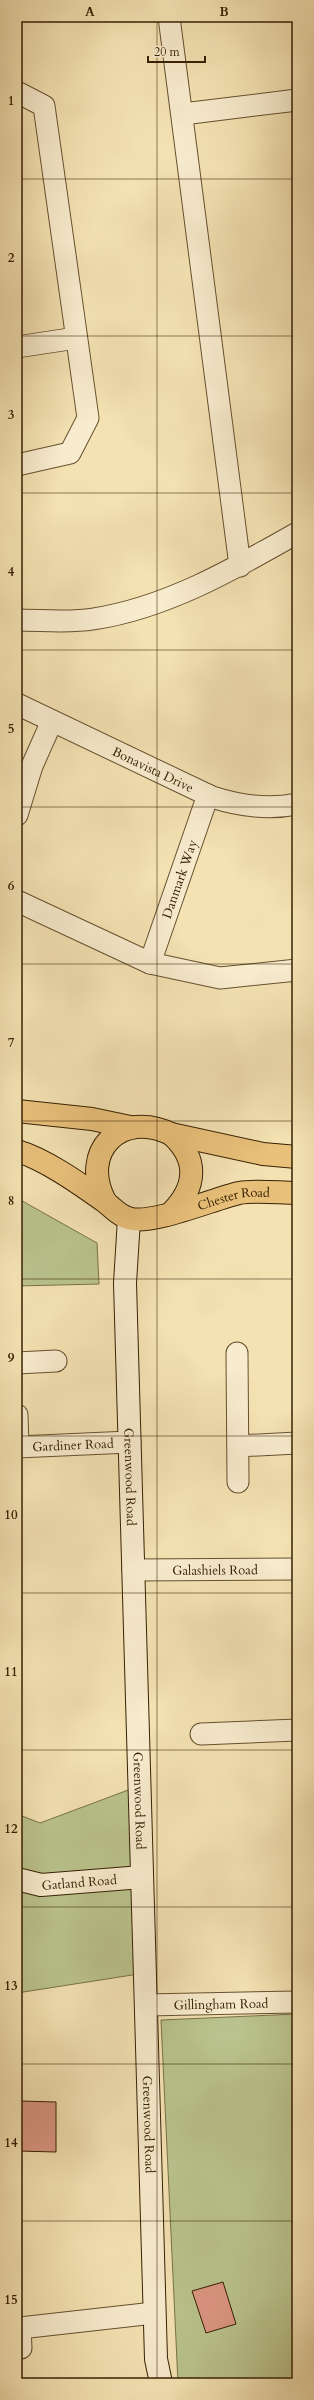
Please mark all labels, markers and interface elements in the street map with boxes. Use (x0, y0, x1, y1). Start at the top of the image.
text: A (85, 3, 95, 21)
text: B (219, 3, 229, 21)
scale bar (148, 38, 205, 64)
text: 20 m (154, 44, 181, 60)
text: 1 (8, 92, 14, 110)
text: 2 (8, 249, 15, 267)
text: 3 (8, 406, 15, 424)
text: 4 (8, 563, 15, 581)
text: 5 (8, 720, 14, 738)
street label: Bonavista Drive (109, 743, 197, 797)
street label: Danmark Way (158, 837, 202, 921)
text: 6 (8, 877, 15, 895)
text: 7 (8, 1034, 15, 1052)
street label: Chester Road (195, 1184, 270, 1215)
text: 8 (8, 1192, 14, 1210)
text: 9 (8, 1349, 15, 1367)
street label: Greenwood Road (119, 1428, 140, 1526)
street label: Gardiner Road (32, 1435, 114, 1456)
text: 10 (4, 1506, 18, 1524)
street label: Galashiels Road (172, 1561, 258, 1580)
text: 11 (4, 1663, 18, 1681)
street label: Greenwood Road (129, 1752, 149, 1850)
text: 12 (4, 1820, 18, 1838)
street label: Gatland Road (41, 1871, 118, 1895)
text: 13 (4, 1977, 18, 1995)
street label: Gillingham Road (173, 1995, 269, 2014)
street label: Greenwood Road (138, 2075, 159, 2174)
text: 14 (4, 2134, 18, 2152)
text: 15 (4, 2291, 18, 2309)

